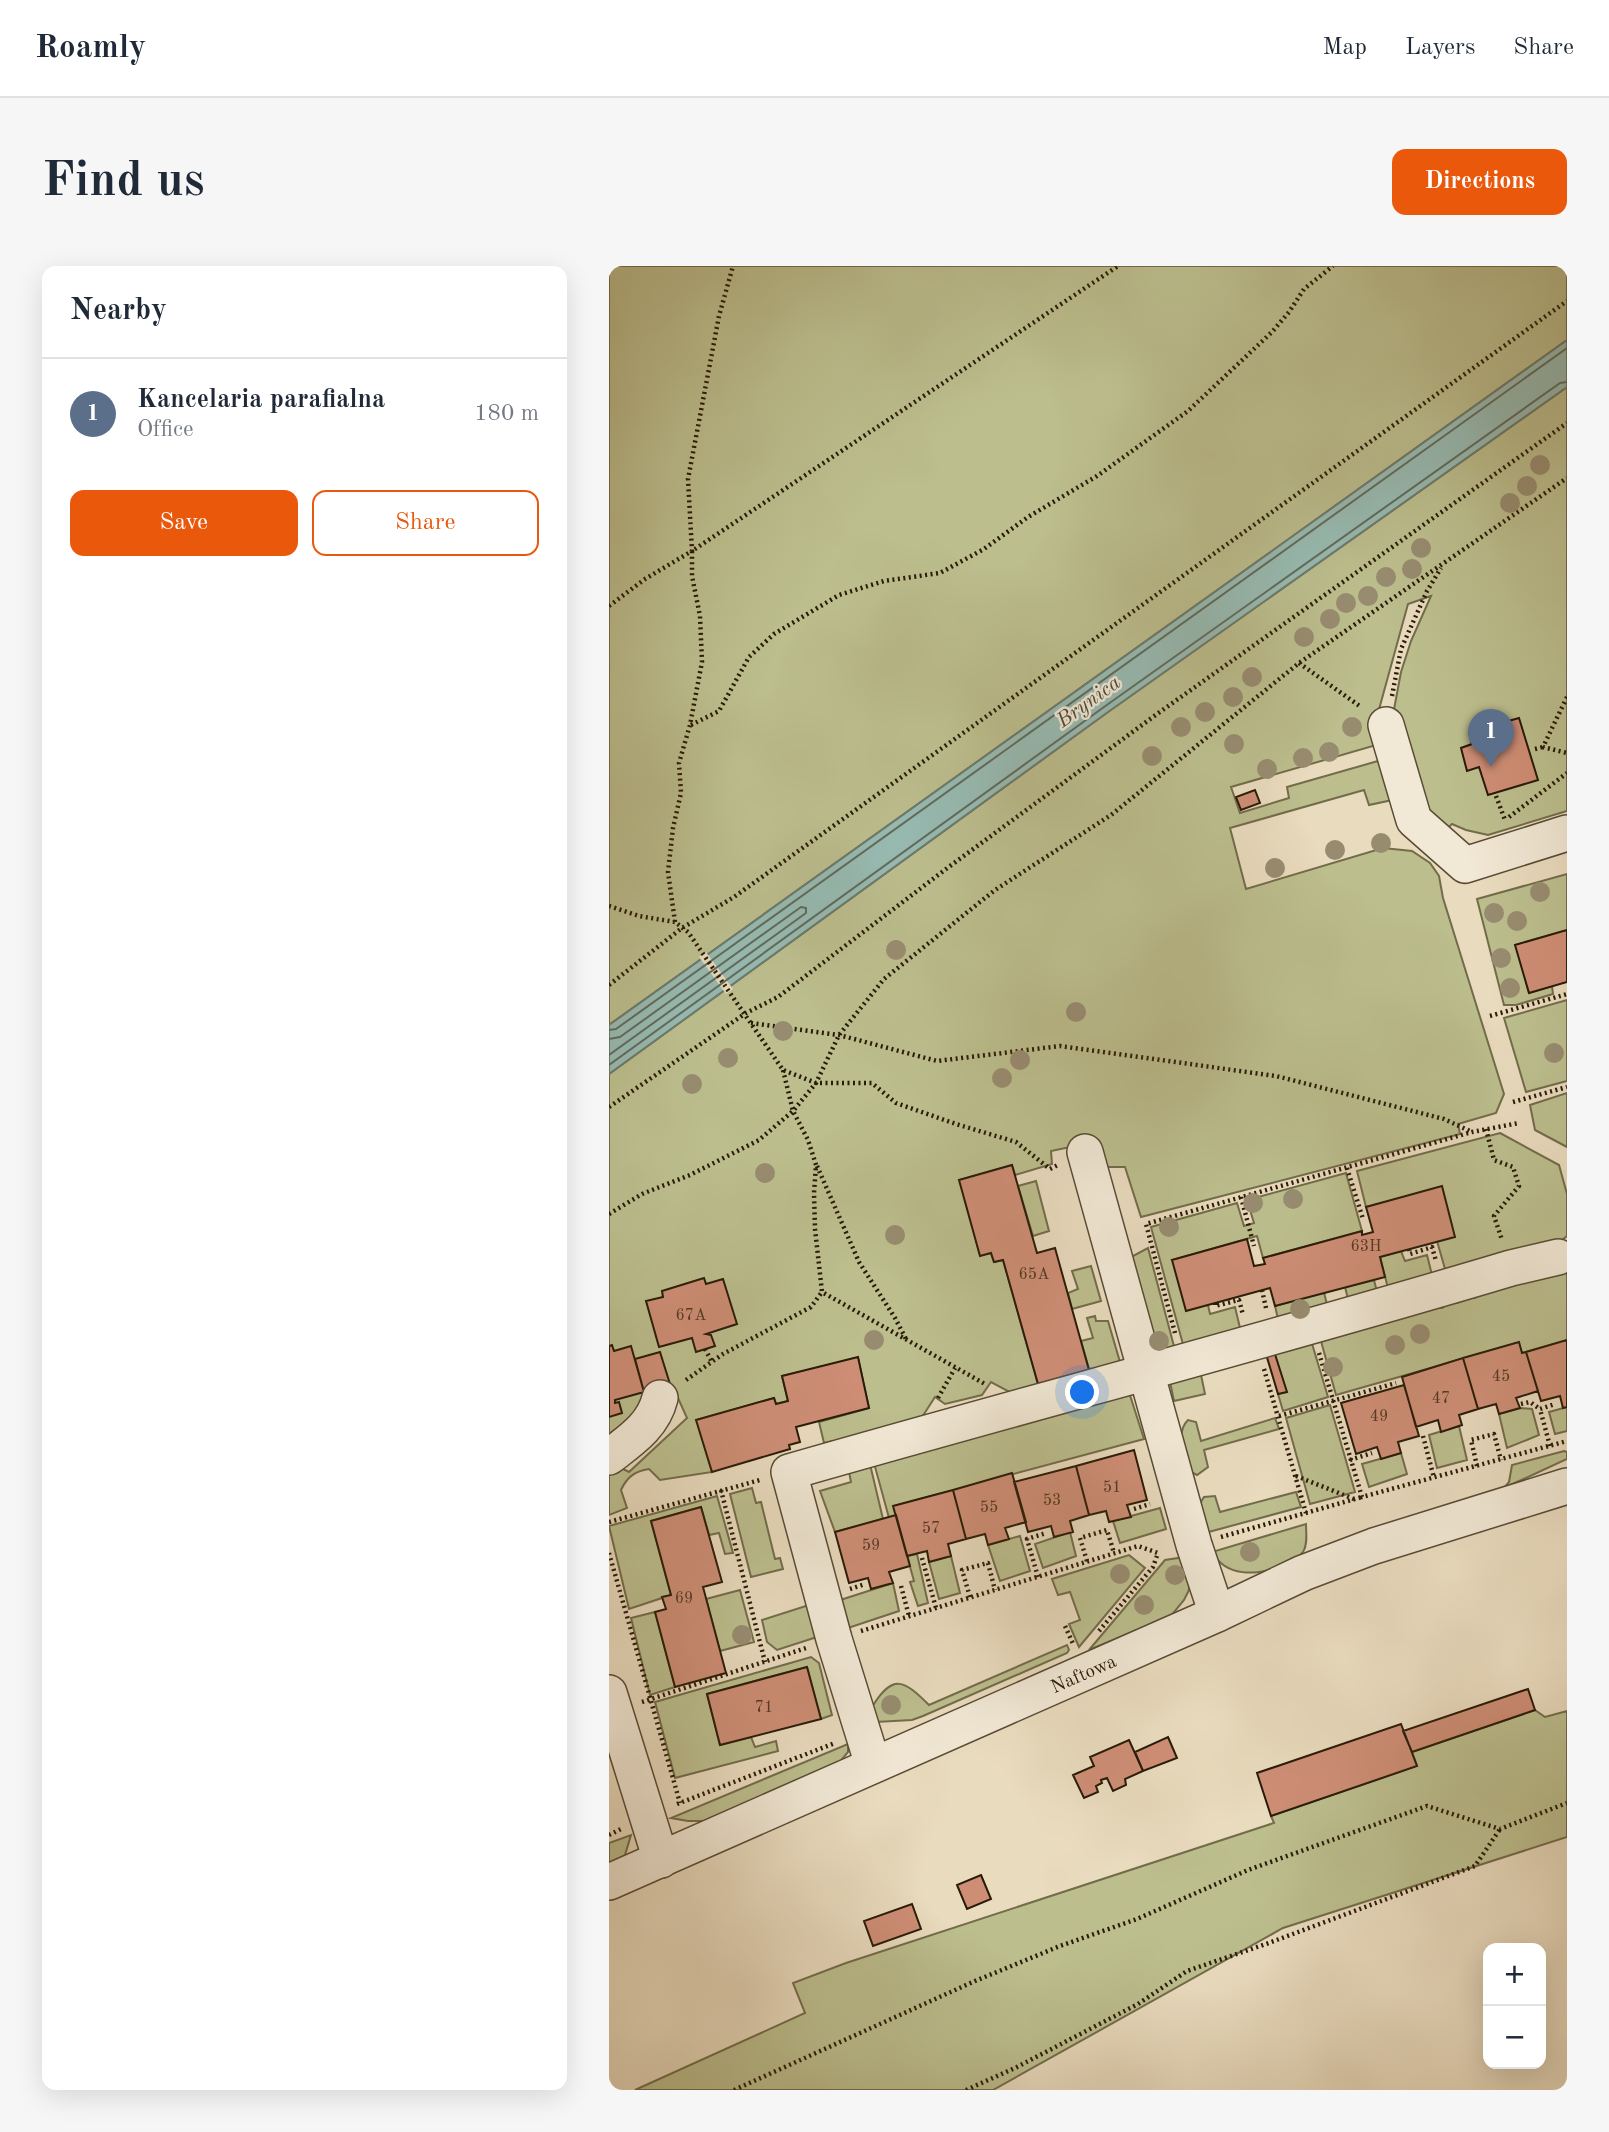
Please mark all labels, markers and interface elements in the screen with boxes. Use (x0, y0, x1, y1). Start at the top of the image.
text: Roamly (35, 32, 146, 65)
text: Map (1323, 36, 1367, 60)
text: Layers (1405, 36, 1475, 60)
text: Share (1513, 36, 1574, 60)
button: Directions (1392, 149, 1567, 215)
text: Find us (42, 158, 205, 207)
text: Nearby (70, 296, 167, 326)
text: Kancelaria parafialna (137, 387, 385, 413)
text: 1 (86, 402, 100, 425)
text: 180 m (474, 402, 539, 425)
text: Office (137, 418, 194, 441)
button: Save (70, 490, 298, 556)
button: Share (312, 490, 539, 556)
water label: Brynica (1052, 672, 1125, 733)
pin: 1 (1468, 709, 1514, 767)
house number: 63H (1350, 1239, 1382, 1255)
house number: 65A (1019, 1267, 1049, 1283)
house number: 67A (676, 1308, 706, 1324)
house number: 45 (1492, 1369, 1510, 1385)
your location (1065, 1375, 1099, 1409)
house number: 47 (1432, 1391, 1450, 1407)
house number: 49 (1370, 1409, 1388, 1425)
house number: 51 (1103, 1480, 1121, 1496)
house number: 53 (1043, 1493, 1061, 1509)
house number: 55 (980, 1500, 998, 1516)
house number: 57 (922, 1521, 940, 1537)
house number: 59 (862, 1538, 880, 1554)
house number: 69 (675, 1591, 693, 1607)
street label: Naftowa (1048, 1652, 1120, 1698)
house number: 71 (755, 1700, 773, 1716)
map controls (1483, 1943, 1546, 2069)
button: + (1483, 1943, 1546, 2006)
button: − (1483, 2006, 1546, 2069)

